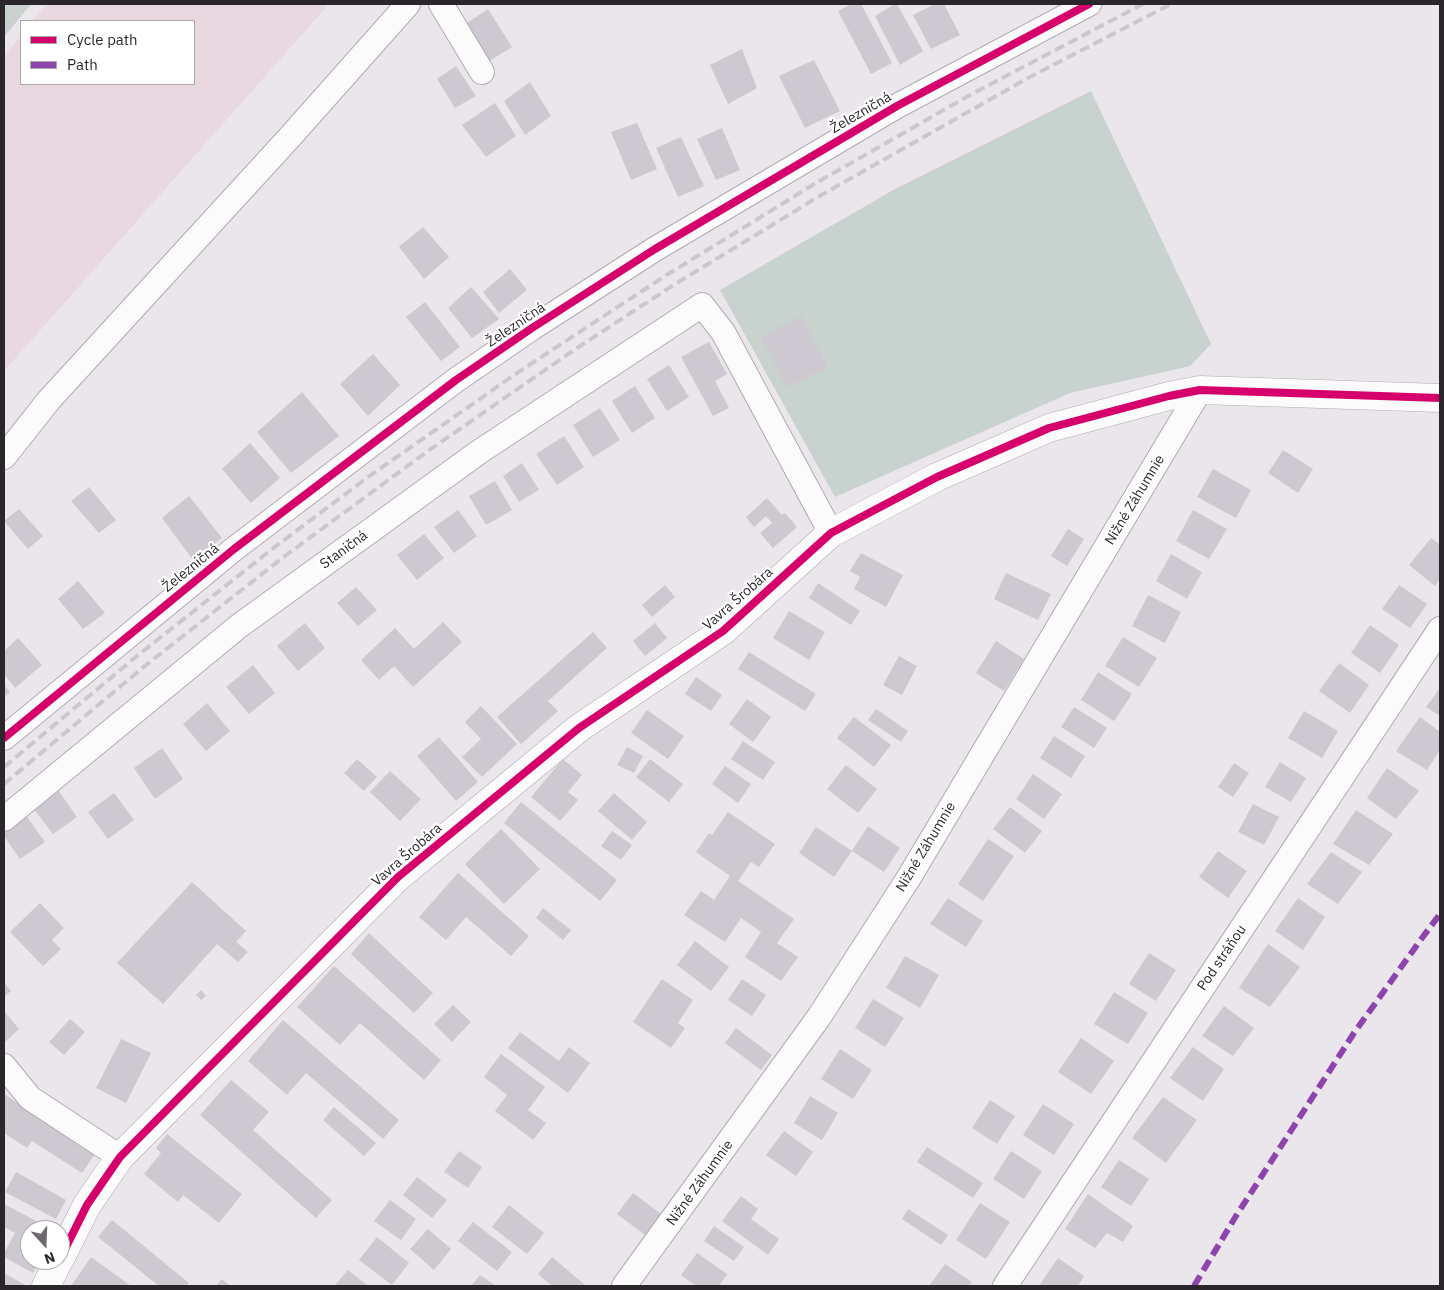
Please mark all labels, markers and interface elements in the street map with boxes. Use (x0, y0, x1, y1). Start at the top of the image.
legend (20, 20, 195, 85)
text: Cycle path (67, 30, 138, 49)
text: Path (67, 55, 98, 74)
street label: Železničná (828, 89, 894, 137)
street label: Železničná (483, 299, 549, 351)
street label: Nižné Záhumnie (1102, 452, 1168, 548)
street label: Staničná (317, 527, 371, 573)
street label: Železničná (159, 540, 223, 596)
street label: Vavra Šrobára (700, 564, 776, 634)
street label: Nižné Záhumnie (893, 799, 959, 895)
street label: Vavra Šrobára (369, 820, 445, 890)
street label: Pod stráňou (1194, 922, 1250, 994)
street label: Nižné Záhumnie (663, 1137, 737, 1229)
north arrow (20, 1220, 70, 1270)
text: N (42, 1248, 58, 1268)

